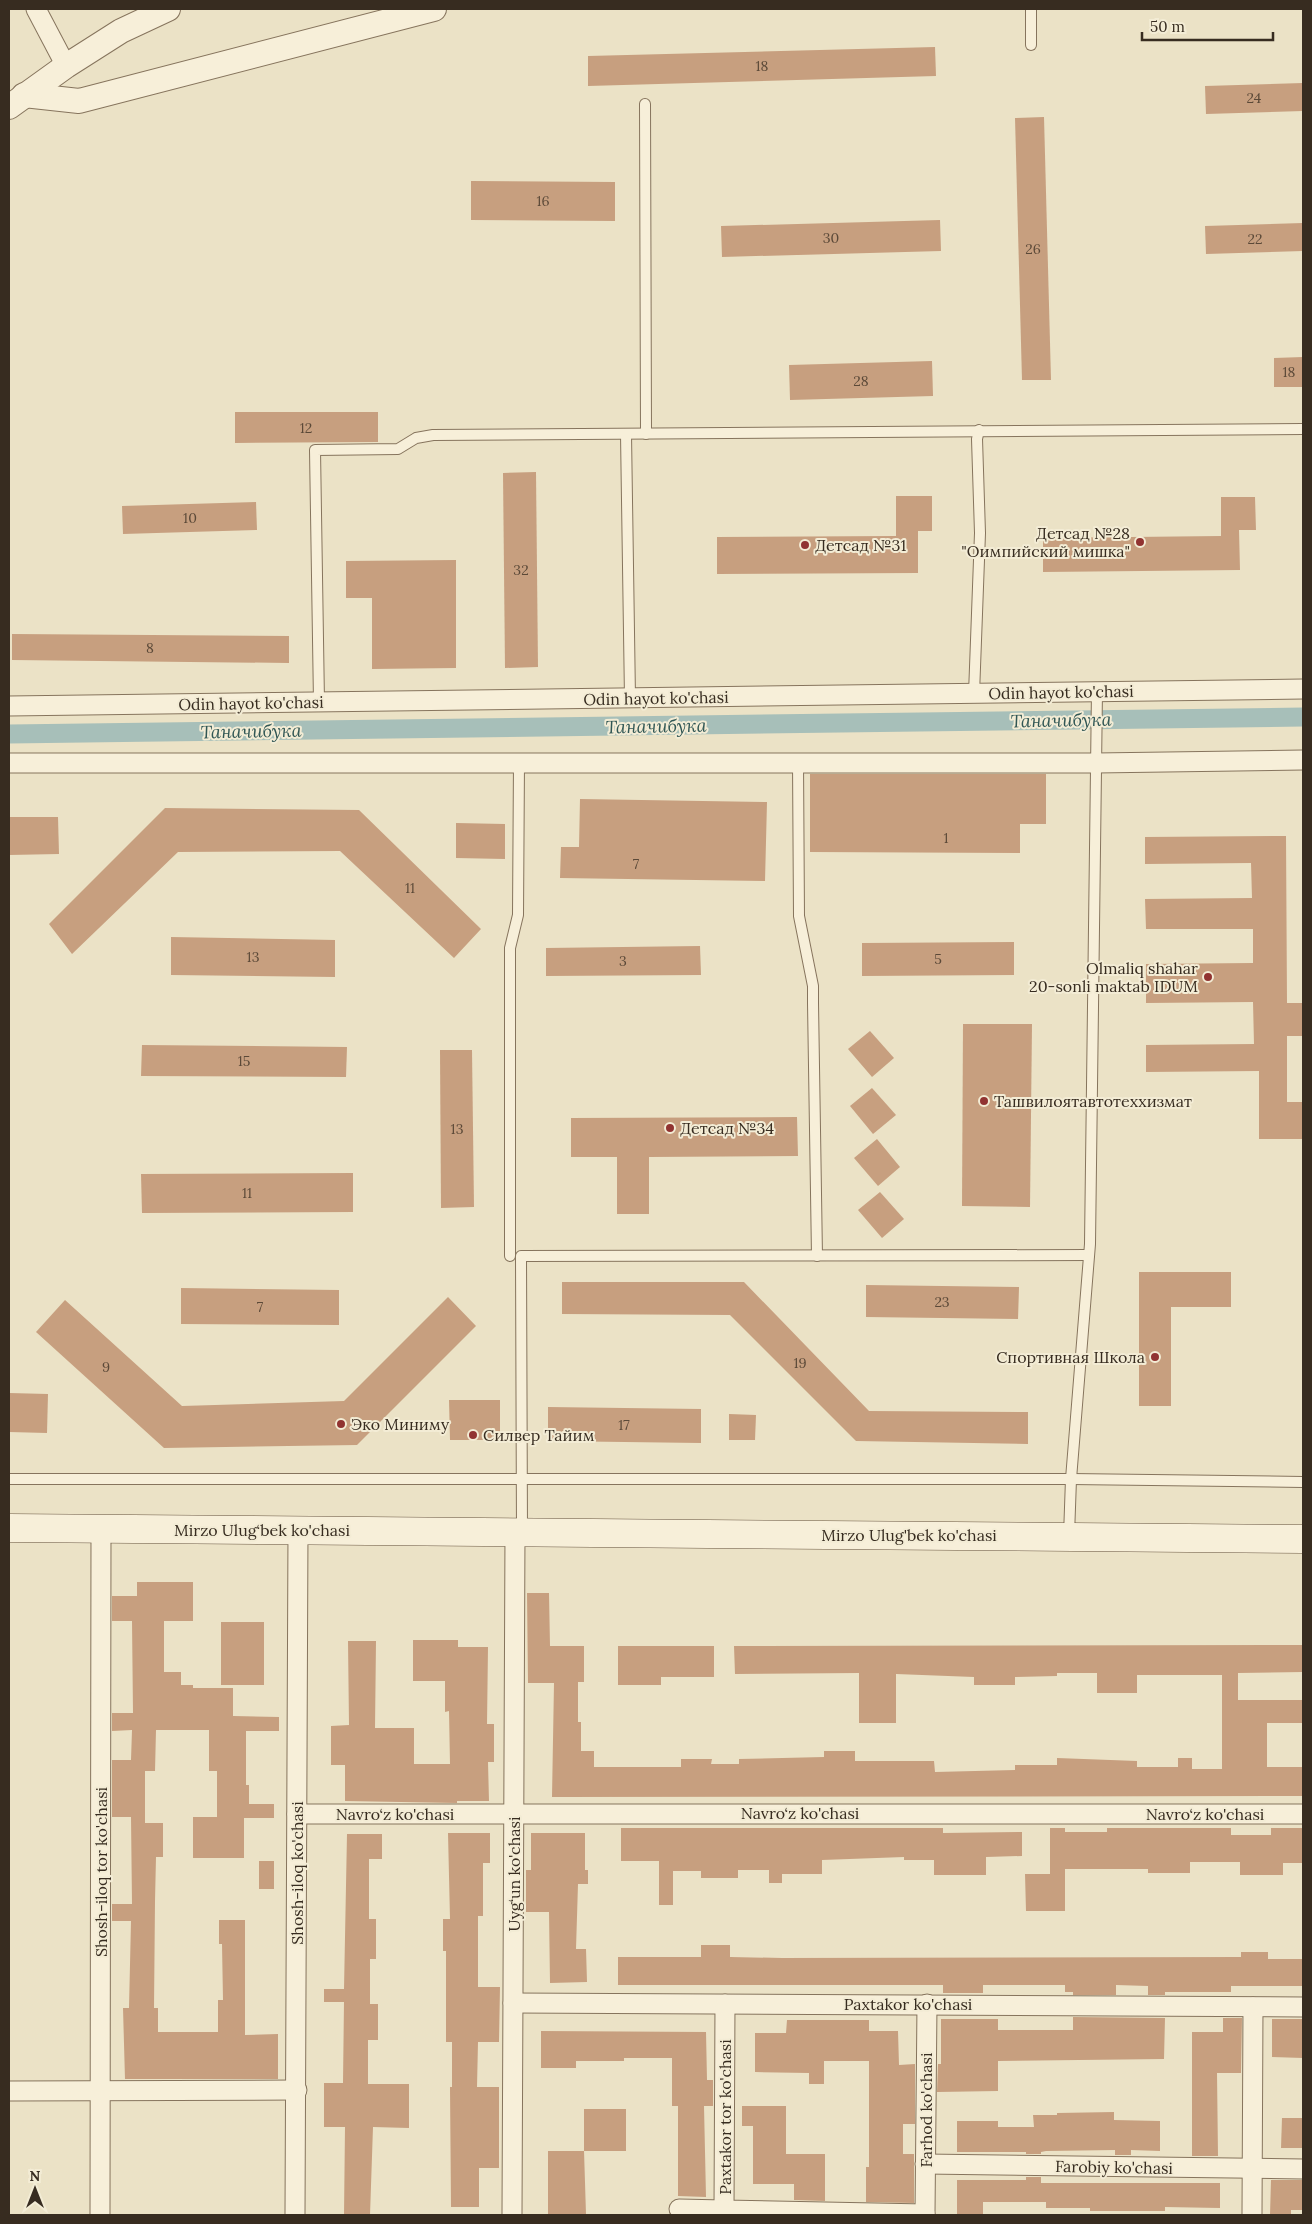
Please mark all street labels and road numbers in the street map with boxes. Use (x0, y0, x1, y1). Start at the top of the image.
street label: Odin hayot ko'chasi (988, 681, 1134, 703)
street label: Odin hayot ko'chasi (583, 687, 729, 709)
street label: Odin hayot ko'chasi (178, 692, 324, 714)
street label: Mirzo Ulug‘bek ko'chasi (174, 1520, 350, 1540)
street label: Mirzo Ulug'bek ko'chasi (821, 1525, 997, 1545)
street label: Shosh-iloq tor ko'chasi (91, 1787, 111, 1957)
street label: Shosh-iloq ko'chasi (287, 1801, 307, 1945)
street label: Navro‘z ko'chasi (741, 1803, 859, 1823)
street label: Navro‘z ko'chasi (336, 1804, 454, 1824)
street label: Navro‘z ko'chasi (1146, 1804, 1264, 1824)
street label: Uyg‘un ko'chasi (504, 1817, 524, 1931)
street label: Paxtakor ko'chasi (844, 1994, 972, 2014)
street label: Paxtakor tor ko'chasi (715, 2039, 735, 2195)
street label: Farhod ko'chasi (916, 2053, 936, 2167)
street label: Farobiy ko'chasi (1055, 2156, 1173, 2178)

